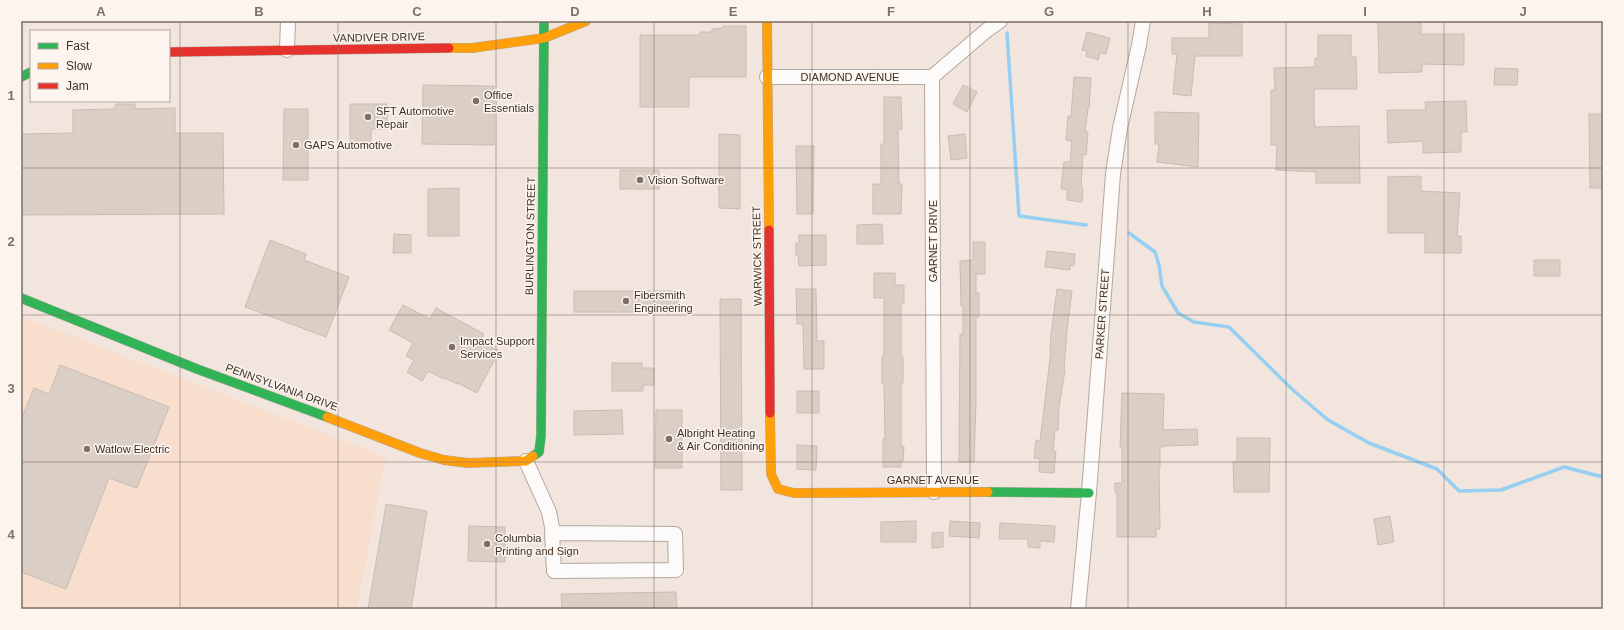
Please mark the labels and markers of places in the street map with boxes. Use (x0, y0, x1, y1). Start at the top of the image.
place label: Office Essentials (484, 89, 535, 114)
marker: Office Essentials (471, 96, 481, 106)
place label: SFT Automotive Repair (376, 105, 454, 130)
marker: SFT Automotive Repair (363, 112, 373, 122)
place label: GAPS Automotive (304, 139, 392, 151)
marker: GAPS Automotive (291, 140, 301, 150)
place label: Vision Software (648, 174, 724, 186)
marker: Vision Software (635, 175, 645, 185)
place label: Fibersmith Engineering (634, 289, 693, 314)
marker: Fibersmith Engineering (621, 296, 631, 306)
place label: Impact Support Services (460, 335, 535, 360)
marker: Impact Support Services (447, 342, 457, 352)
place label: Albright Heating & Air Conditioning (677, 427, 764, 452)
marker: Albright Heating & Air Conditioning (664, 434, 674, 444)
place label: Watlow Electric (95, 443, 170, 455)
marker: Watlow Electric (82, 444, 92, 454)
place label: Columbia Printing and Sign (495, 532, 579, 557)
marker: Columbia Printing and Sign (482, 539, 492, 549)

